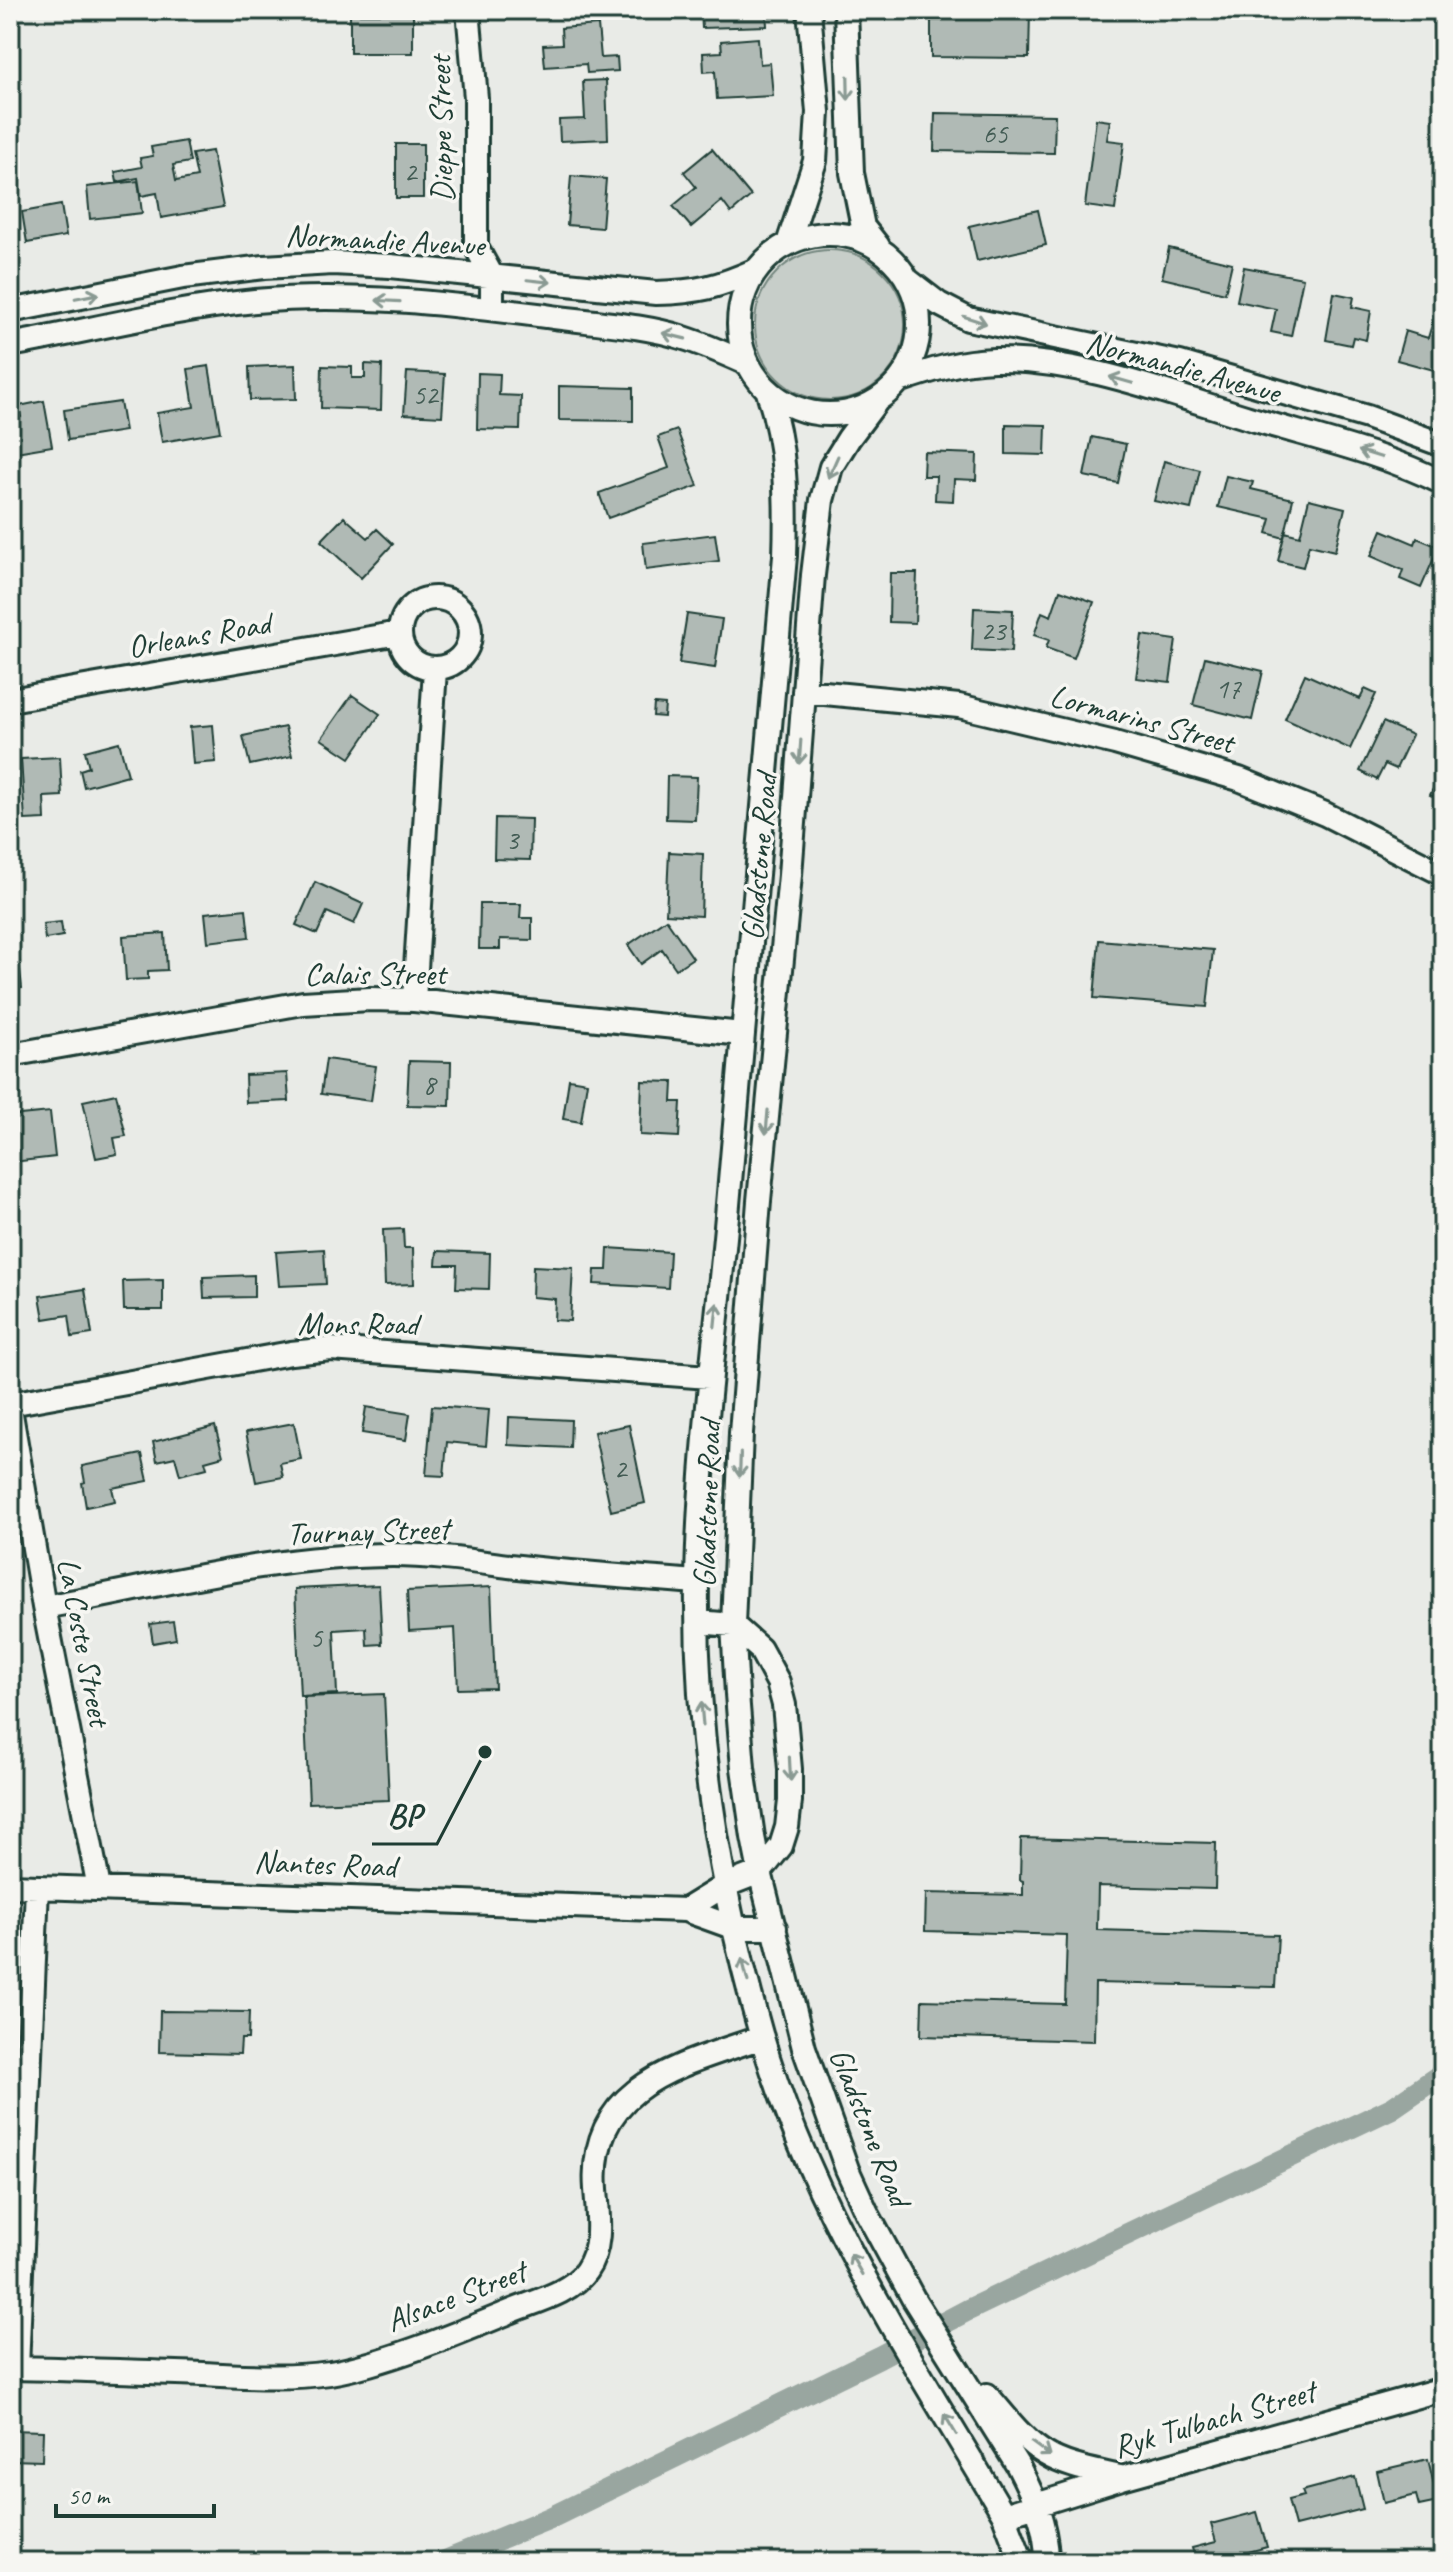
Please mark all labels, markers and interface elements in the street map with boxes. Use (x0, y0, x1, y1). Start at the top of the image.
street label: Dieppe Street (419, 52, 463, 203)
one-way arrow (841, 74, 856, 101)
house number: 65 (982, 116, 1009, 151)
house number: 2 (404, 154, 419, 189)
street label: Normandie Avenue (284, 214, 488, 266)
one-way arrow (525, 274, 552, 289)
one-way arrow (73, 287, 99, 302)
one-way arrow (375, 293, 402, 308)
one-way arrow (962, 313, 987, 328)
street label: Normandie Avenue (1081, 321, 1287, 413)
one-way arrow (661, 327, 687, 342)
one-way arrow (1109, 372, 1135, 387)
house number: 52 (412, 377, 440, 412)
one-way arrow (1358, 446, 1384, 461)
one-way arrow (825, 454, 840, 478)
street label: Orleans Road (125, 601, 279, 668)
house number: 23 (980, 613, 1008, 648)
house number: 17 (1215, 671, 1242, 706)
street label: Lormarins Street (1046, 675, 1242, 764)
one-way arrow (792, 738, 807, 765)
street label: Gladstone Road (731, 768, 787, 942)
house number: 3 (506, 822, 521, 857)
street label: Calais Street (304, 953, 449, 994)
house number: 8 (423, 1067, 438, 1102)
one-way arrow (759, 1108, 774, 1135)
one-way arrow (709, 1302, 724, 1329)
street label: Mons Road (298, 1303, 423, 1344)
street label: Gladstone Road (684, 1416, 731, 1588)
house number: 2 (614, 1451, 629, 1486)
one-way arrow (732, 1451, 747, 1478)
street label: Tournay Street (286, 1508, 454, 1554)
street label: La Coste Street (48, 1555, 121, 1733)
house number: 5 (310, 1620, 324, 1655)
one-way arrow (694, 1701, 709, 1728)
one-way arrow (782, 1755, 797, 1782)
callout: BP (372, 1786, 437, 1844)
text: BP (387, 1794, 426, 1837)
street label: Nantes Road (253, 1841, 401, 1887)
one-way arrow (737, 1957, 752, 1983)
street label: Gladstone Road (820, 2042, 922, 2216)
street label: Alsace Street (380, 2249, 536, 2341)
one-way arrow (848, 2253, 864, 2276)
street label: Ryk Tulbach Street (1108, 2369, 1324, 2467)
one-way arrow (942, 2413, 958, 2436)
one-way arrow (1029, 2441, 1051, 2457)
scale bar (56, 2468, 214, 2518)
text: 50 m (68, 2481, 111, 2511)

